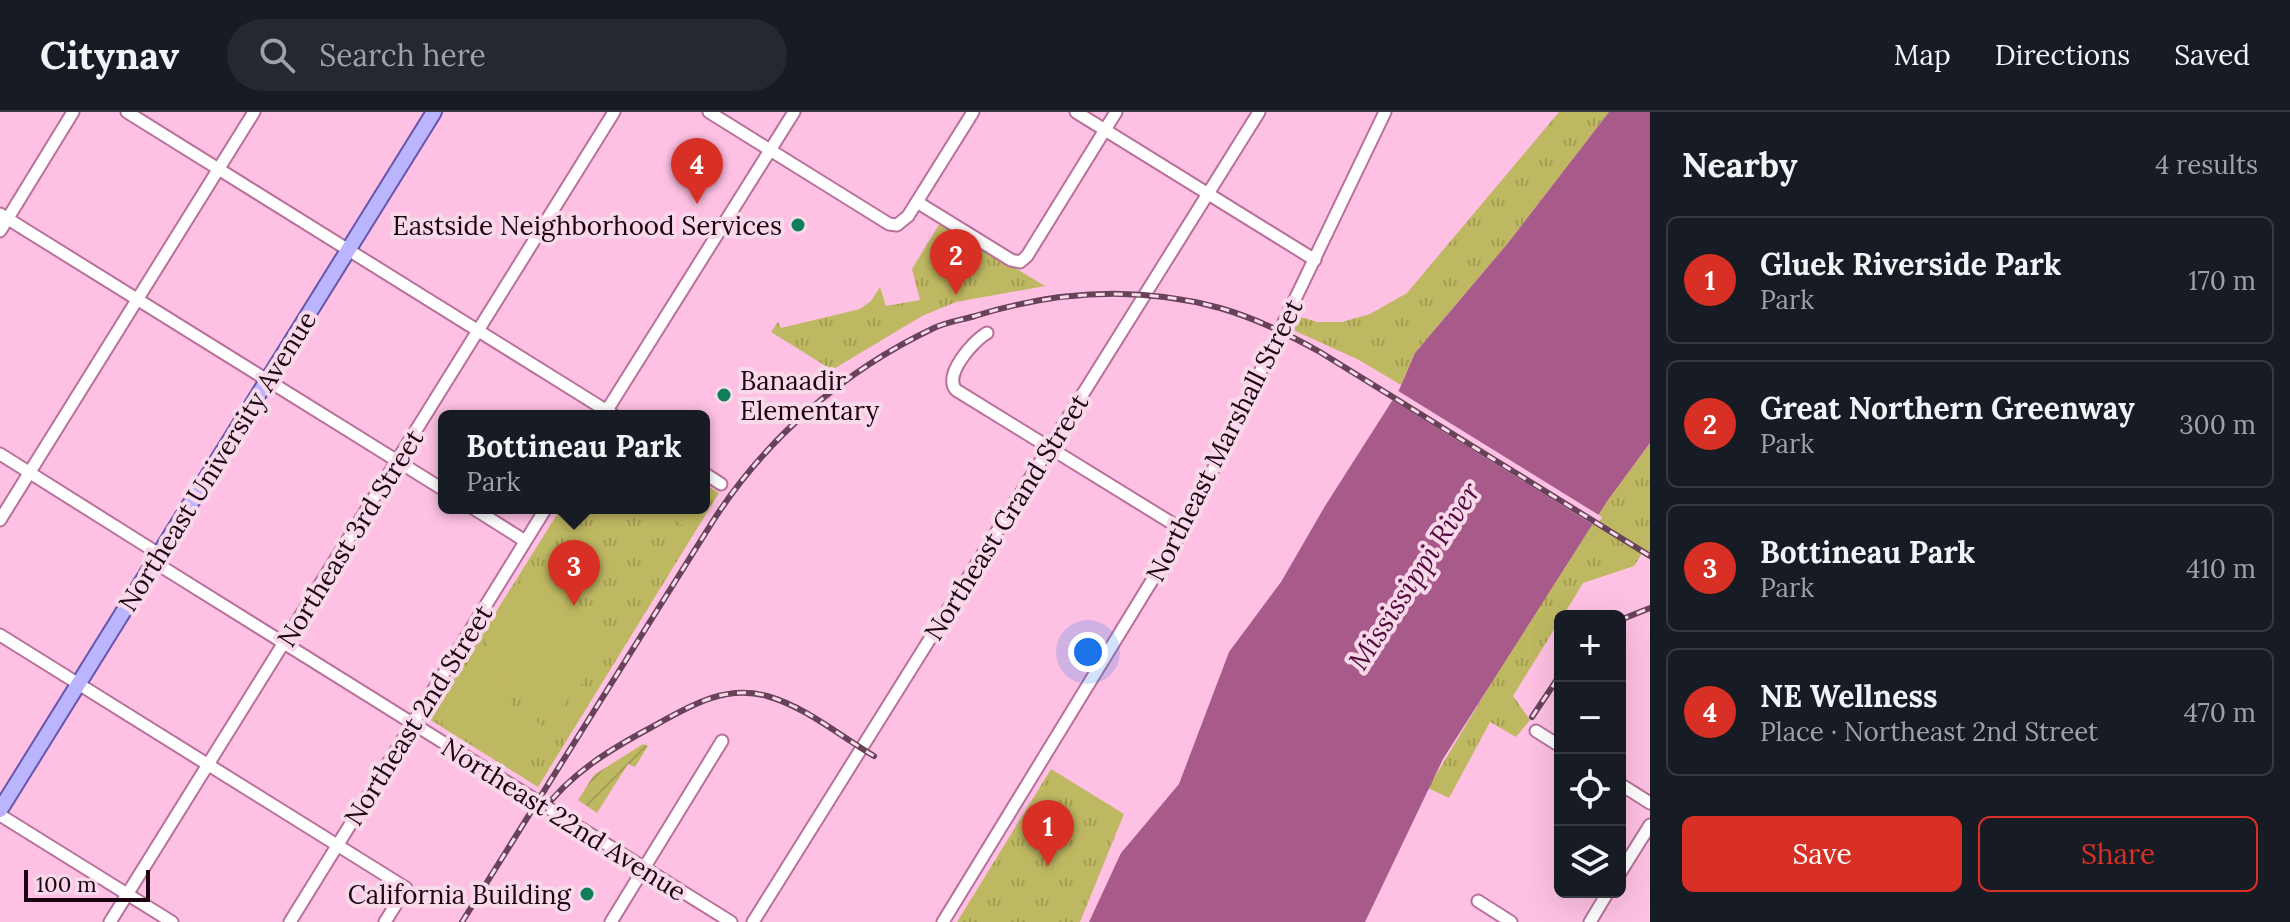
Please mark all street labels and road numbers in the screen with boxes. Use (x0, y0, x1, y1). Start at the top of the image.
street label: Northeast Marshall Street (1138, 293, 1310, 587)
street label: Northeast University Avenue (111, 305, 323, 617)
street label: Northeast Grand Street (917, 388, 1095, 646)
street label: Northeast 3rd Street (270, 423, 430, 653)
street label: Northeast 2nd Street (337, 599, 499, 831)
street label: Northeast 22nd Avenue (435, 730, 693, 908)

